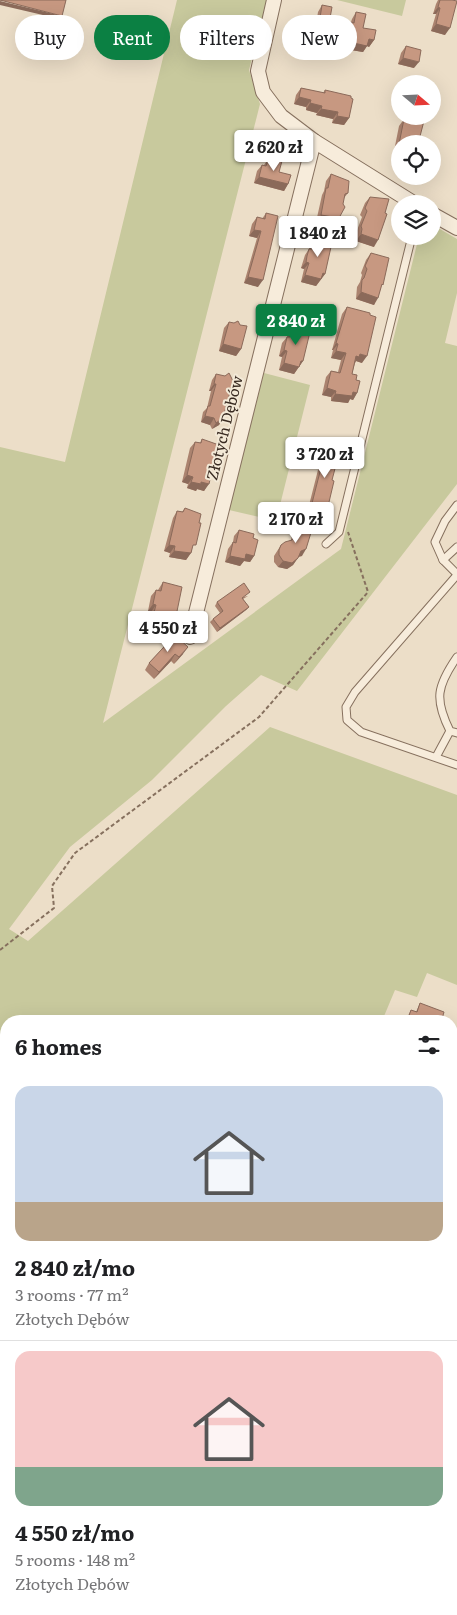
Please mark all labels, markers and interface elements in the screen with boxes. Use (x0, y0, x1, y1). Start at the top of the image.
chip: Buy (15, 15, 84, 60)
chip: Rent (94, 15, 170, 60)
chip: Filters (180, 15, 272, 60)
chip: New (282, 15, 357, 60)
north arrow (391, 75, 441, 125)
map controls (391, 75, 441, 245)
pin: 2 620 zł (222, 130, 326, 172)
text: 2 620 zł (245, 134, 303, 158)
button: locate (391, 135, 441, 185)
button: layers (391, 195, 441, 245)
pin: 1 840 zł (266, 216, 370, 258)
text: 1 840 zł (290, 220, 346, 244)
pin: 2 840 zł (244, 304, 348, 346)
text: 2 840 zł (267, 308, 325, 332)
street label: Złotych Dębów (199, 373, 248, 483)
pin: 3 720 zł (273, 436, 377, 479)
text: 3 720 zł (296, 441, 354, 465)
pin: 2 170 zł (244, 502, 348, 544)
text: 2 170 zł (269, 506, 323, 530)
pin: 4 550 zł (116, 610, 220, 653)
text: 4 550 zł (139, 615, 197, 639)
text: 6 homes (15, 1030, 102, 1061)
icon: filters (415, 1031, 443, 1059)
icon: home (184, 1118, 274, 1208)
text: 2 840 zł/mo (15, 1251, 135, 1282)
text: 3 rooms · 77 m² (15, 1282, 129, 1306)
text: Złotych Dębów (15, 1306, 130, 1330)
icon: home (184, 1384, 274, 1474)
text: 4 550 zł/mo (15, 1516, 134, 1547)
text: 5 rooms · 148 m² (15, 1547, 135, 1571)
text: Złotych Dębów (15, 1571, 130, 1595)

